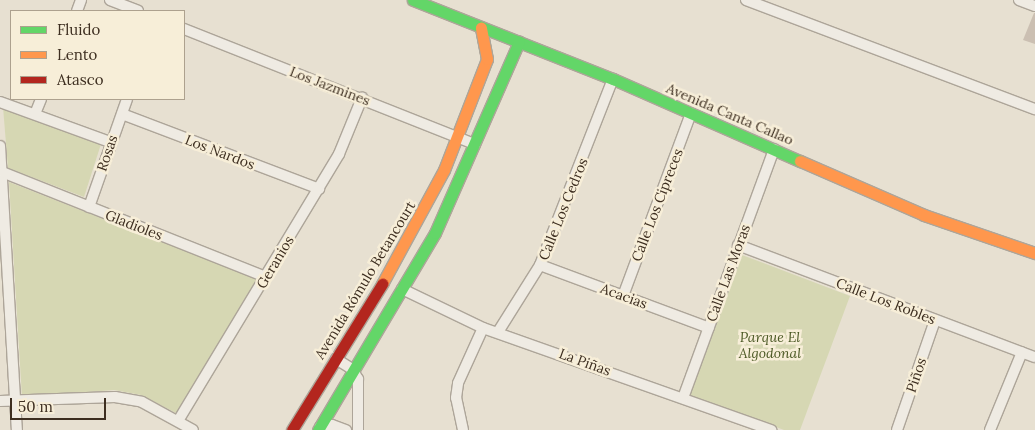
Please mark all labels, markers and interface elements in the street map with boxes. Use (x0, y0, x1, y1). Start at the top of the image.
legend (10, 10, 185, 100)
text: Fluido (57, 20, 100, 39)
text: Lento (57, 45, 97, 64)
street label: Los Jazmines (287, 63, 373, 109)
text: Atasco (57, 70, 103, 89)
street label: Avenida Canta Callao (664, 80, 796, 148)
street label: Los Nardos (183, 131, 257, 173)
street label: Rosas (93, 133, 121, 173)
street label: Calle Los Cipreces (628, 146, 686, 264)
street label: Calle Los Cedros (535, 155, 591, 263)
street label: Avenida Rómulo Betancourt (311, 198, 419, 362)
street label: Gladioles (103, 206, 165, 244)
street label: Calle Las Moras (703, 222, 753, 324)
street label: Geranios (253, 233, 297, 291)
street label: Calle Los Robles (834, 274, 938, 328)
street label: Acacias (598, 280, 650, 312)
park label: Parque El Algodonal (739, 329, 801, 362)
street label: La Piñas (557, 345, 613, 379)
street label: Piños (902, 355, 930, 395)
scale bar (12, 388, 109, 420)
text: 50 m (18, 397, 53, 416)

